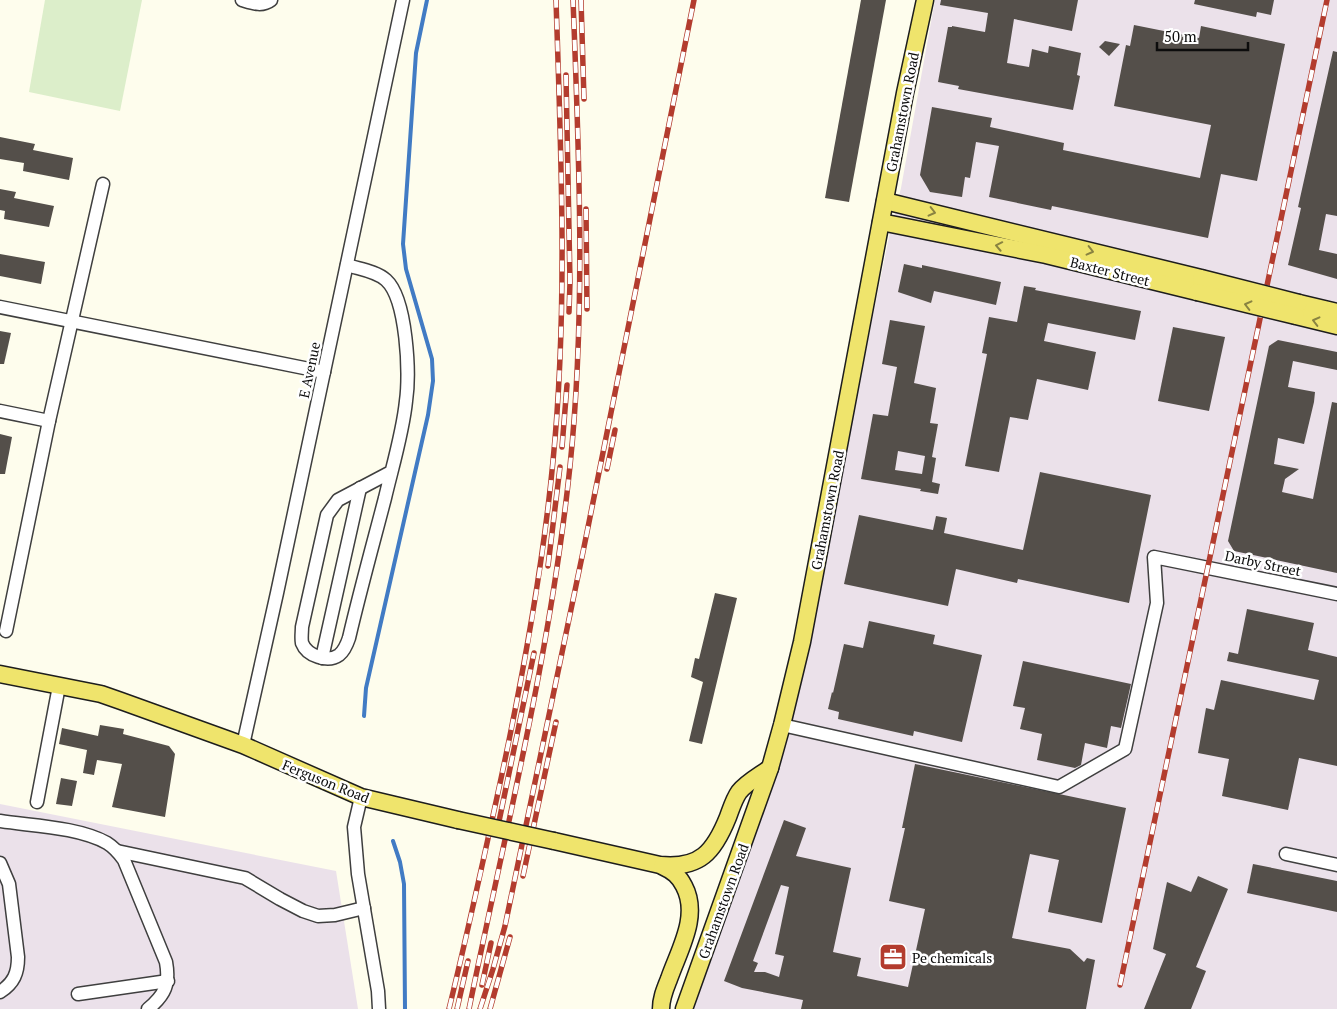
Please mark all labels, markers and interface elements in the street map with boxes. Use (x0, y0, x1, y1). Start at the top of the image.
scale bar (1157, 20, 1248, 52)
text: 50 m (1164, 26, 1197, 46)
street label: Grahamstown Road (881, 50, 923, 173)
one-way arrow (928, 206, 937, 217)
one-way arrow (994, 241, 1003, 251)
one-way arrow (1085, 245, 1094, 256)
street label: Baxter Street (1068, 252, 1153, 290)
one-way arrow (1244, 300, 1253, 311)
one-way arrow (1312, 316, 1321, 327)
street label: E Avenue (294, 340, 324, 400)
street label: Grahamstown Road (806, 448, 848, 571)
street label: Darby Street (1223, 546, 1304, 581)
street label: Ferguson Road (280, 755, 373, 807)
street label: Grahamstown Road (693, 840, 753, 961)
office icon: Pe chemicals (878, 942, 908, 972)
place label: Pe chemicals (912, 948, 992, 967)

